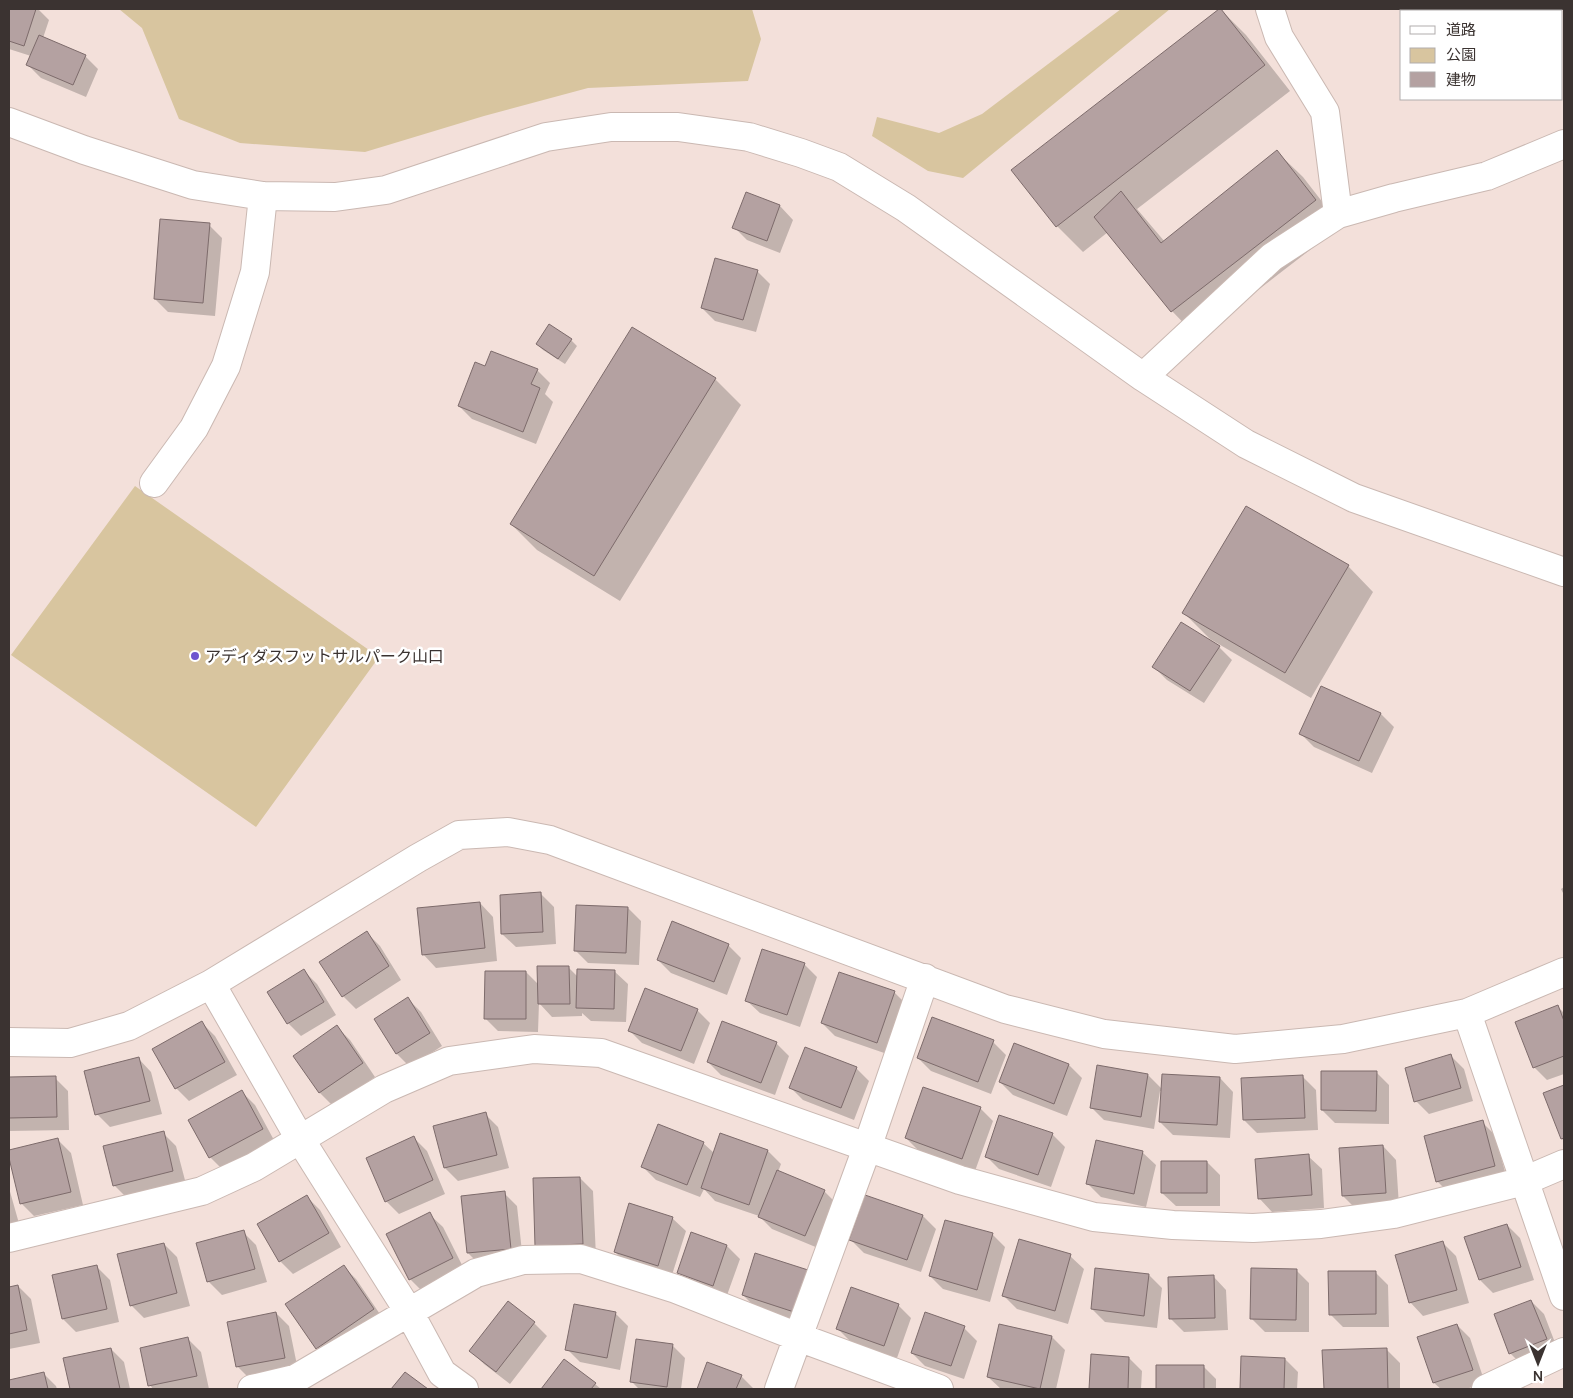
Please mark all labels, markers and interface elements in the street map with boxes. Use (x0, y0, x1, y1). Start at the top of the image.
legend (1400, 10, 1563, 100)
text: 道路 (1446, 19, 1476, 40)
text: 公園 (1446, 44, 1476, 65)
text: 建物 (1446, 69, 1476, 90)
place label: アディダスフットサルパーク山口 (205, 645, 444, 667)
marker: アディダスフットサルパーク山口 (189, 650, 201, 662)
north arrow (1513, 1338, 1563, 1388)
text: N (1533, 1367, 1543, 1386)

